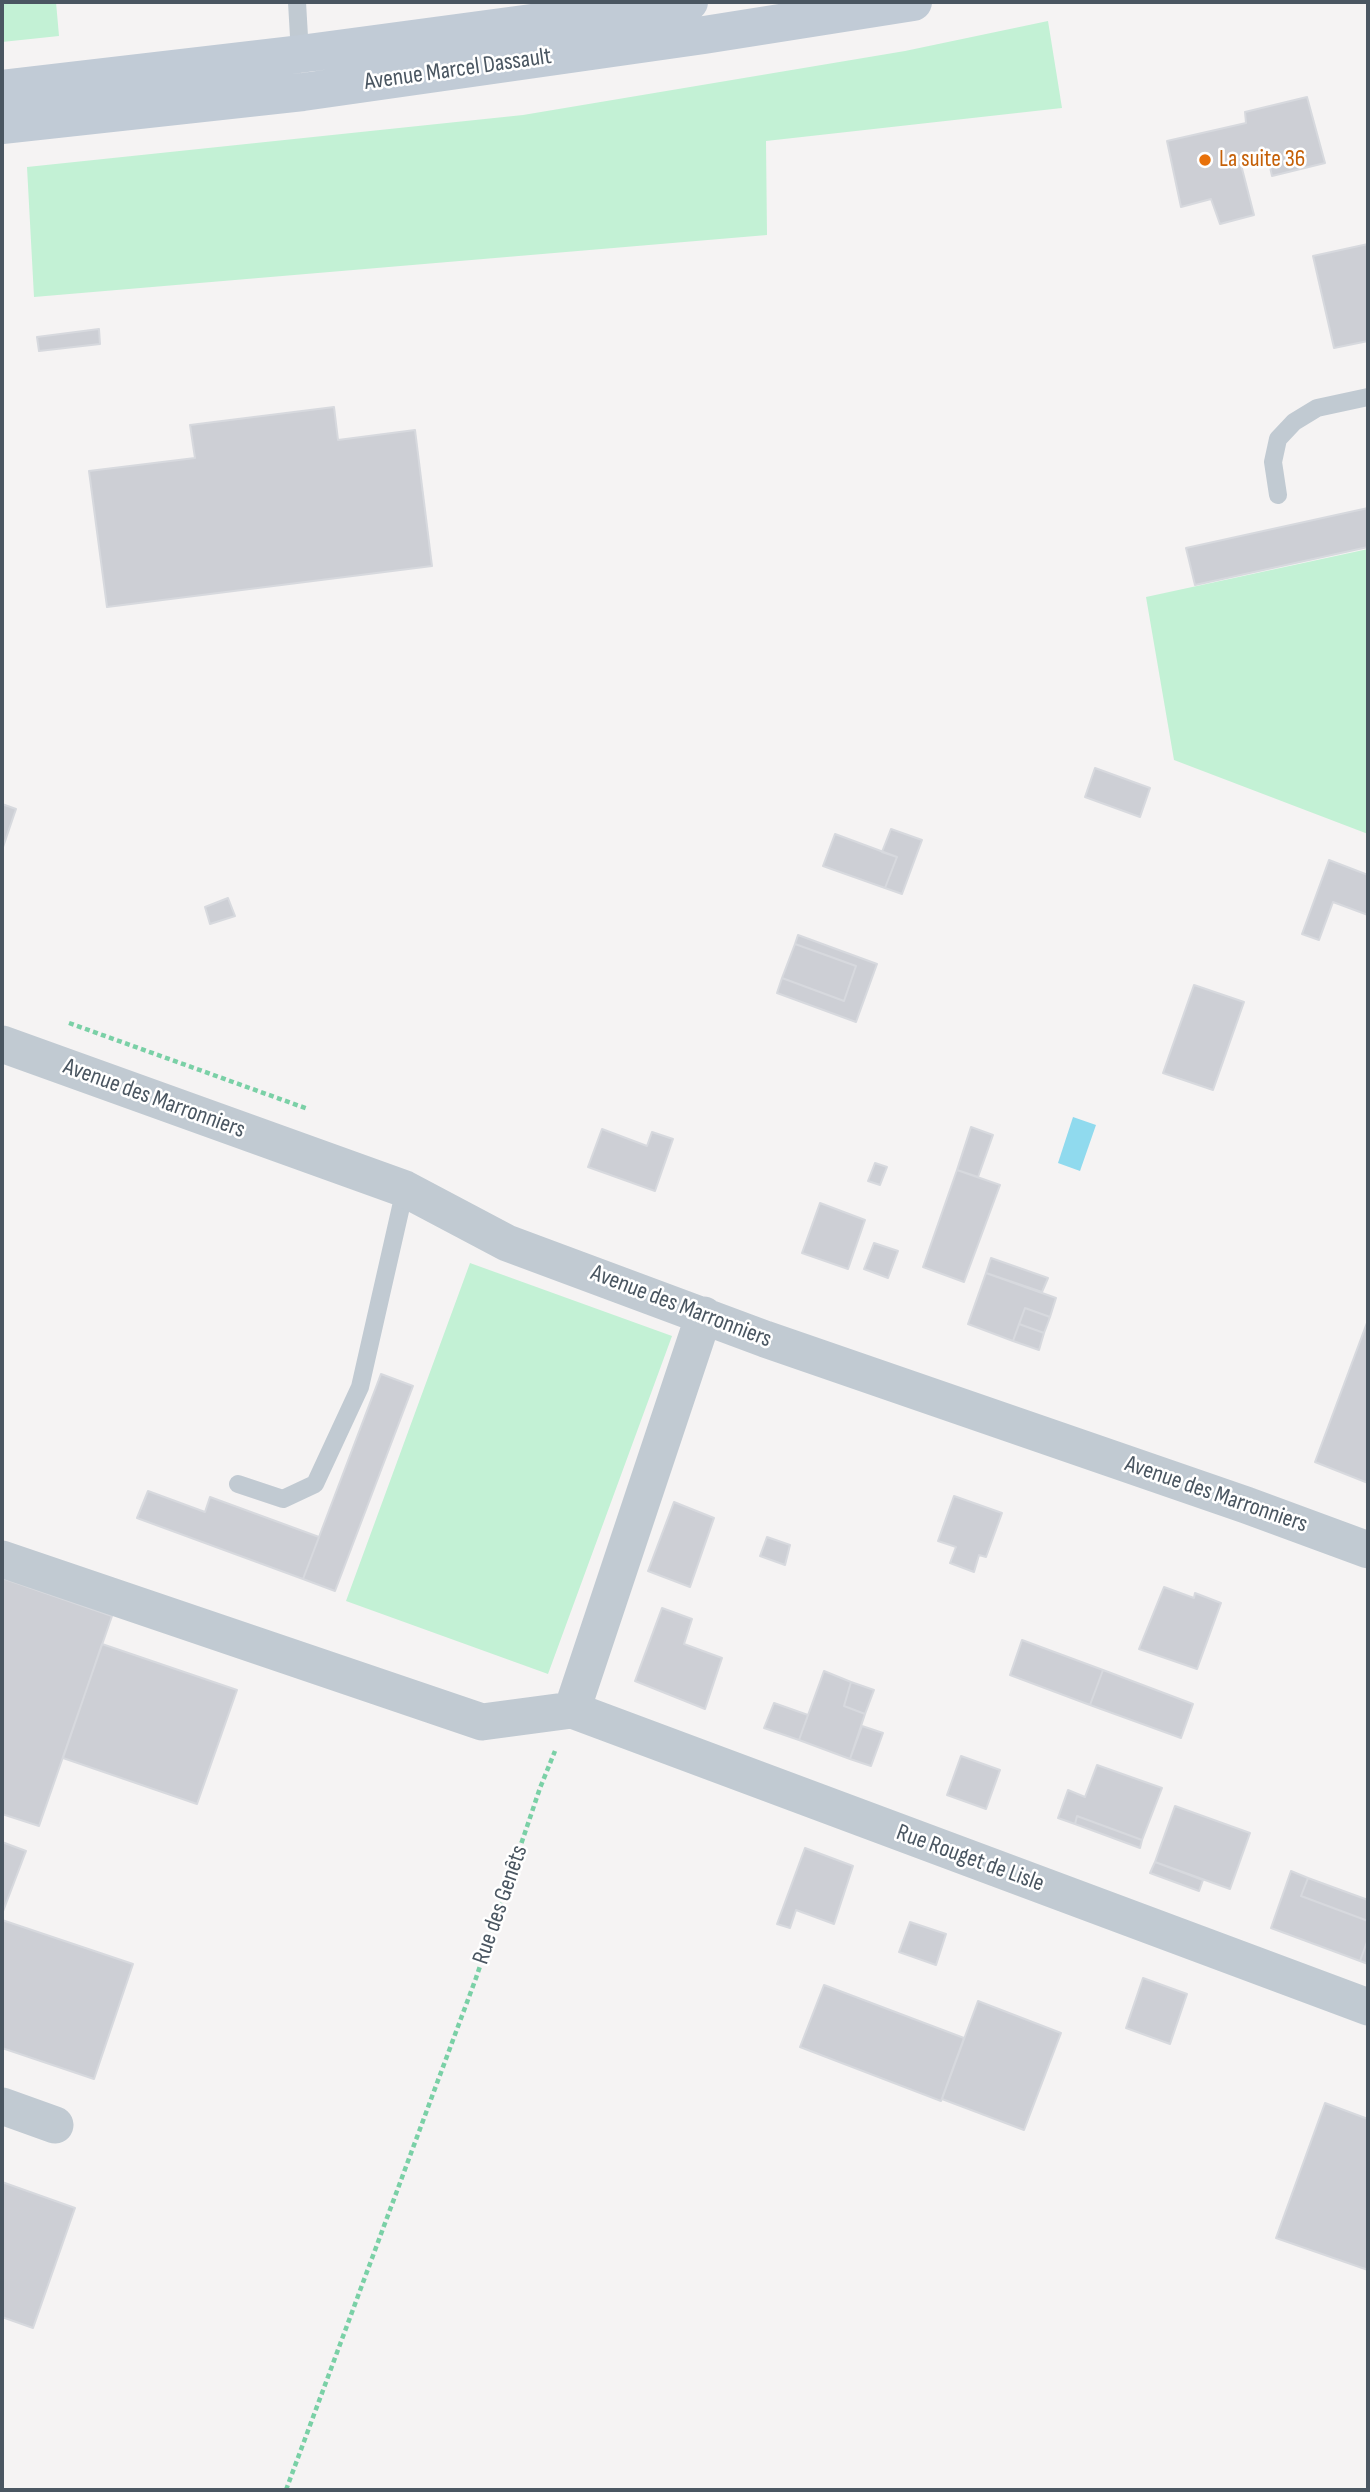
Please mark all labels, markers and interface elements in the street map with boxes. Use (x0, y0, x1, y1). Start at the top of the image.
street label: Avenue Marcel Dassault (363, 43, 553, 97)
place label: La suite 36 (1219, 146, 1305, 174)
marker: La suite 36 (1197, 152, 1213, 168)
street label: Avenue des Marronniers (59, 1053, 249, 1145)
street label: Avenue des Marronniers (587, 1259, 775, 1355)
street label: Avenue des Marronniers (1121, 1450, 1311, 1540)
street label: Rue Rouget de Lisle (892, 1819, 1048, 1899)
street label: Rue des Genêts (467, 1842, 535, 1968)

